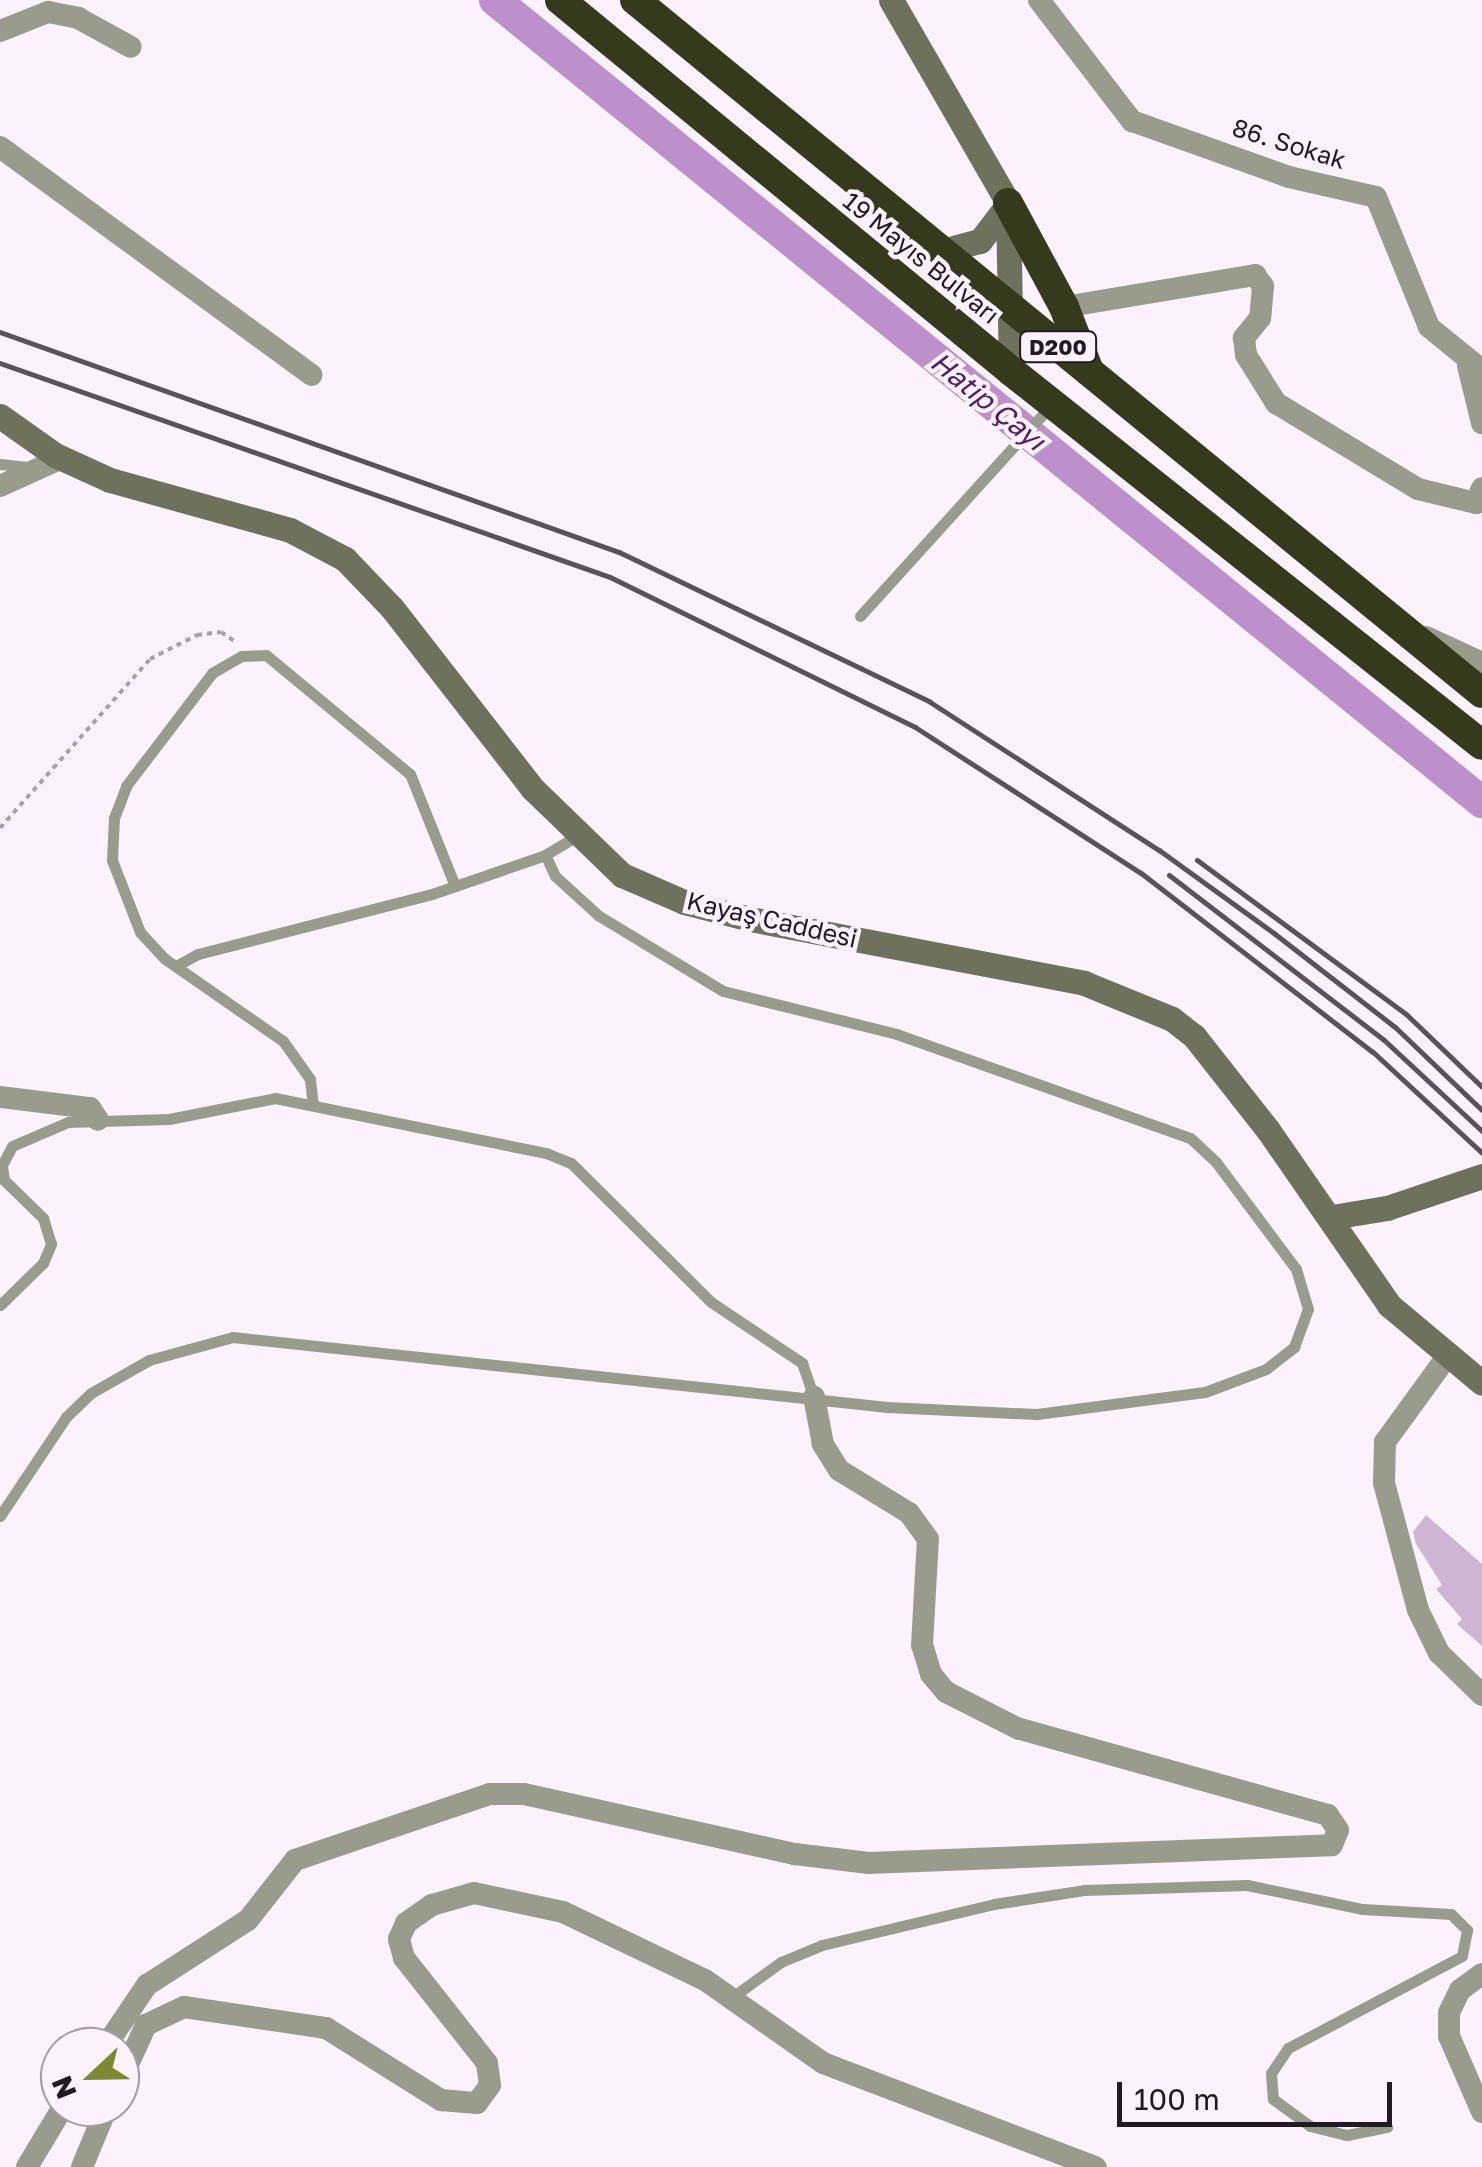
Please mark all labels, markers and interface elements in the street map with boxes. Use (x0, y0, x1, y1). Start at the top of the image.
street label: 86. Sokak (1229, 113, 1349, 175)
street label: 19 Mayıs Bulvarı (837, 186, 1005, 330)
road number: D200 (1018, 330, 1098, 364)
water label: Hatip Çayı (924, 345, 1052, 457)
street label: Kayaş Caddesi (684, 886, 860, 954)
north arrow (40, 2027, 140, 2127)
scale bar (1122, 2062, 1397, 2124)
text: N (44, 2072, 83, 2104)
text: 100 m (1134, 2081, 1220, 2117)

